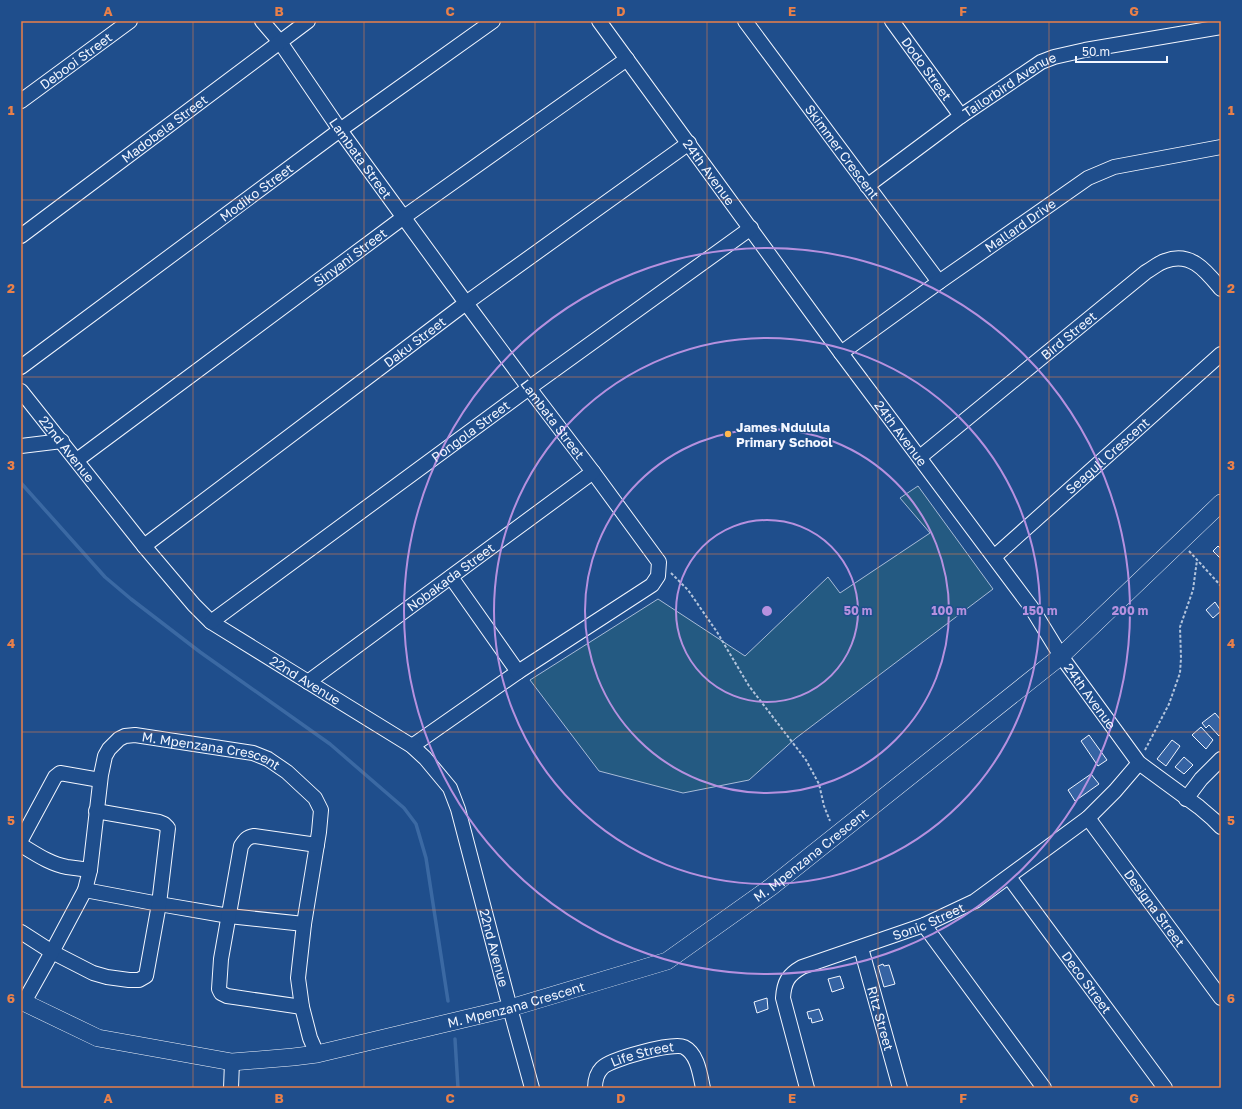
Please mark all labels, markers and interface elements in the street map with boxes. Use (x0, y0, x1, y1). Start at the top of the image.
text: A (103, 3, 113, 19)
text: B (274, 3, 284, 19)
text: C (445, 3, 455, 19)
text: D (616, 3, 626, 19)
text: E (788, 3, 796, 19)
text: F (959, 3, 967, 19)
text: G (1129, 3, 1139, 19)
street label: Debooi Street (37, 29, 115, 93)
street label: Dodo Street (898, 34, 955, 104)
scale bar (1076, 38, 1167, 64)
text: 50 m (1082, 44, 1110, 59)
street label: Tailorbird Avenue (960, 49, 1058, 121)
street label: Madobela Street (118, 91, 210, 166)
street label: Skimmer Crescent (802, 101, 883, 202)
text: 1 (8, 102, 15, 118)
text: 1 (1228, 102, 1235, 118)
street label: Lambata Street (326, 115, 395, 202)
street label: 24th Avenue (680, 136, 739, 208)
street label: Modiko Street (216, 160, 296, 225)
street label: Mallard Drive (982, 195, 1059, 256)
street label: Sinyani Street (310, 225, 390, 290)
text: 2 (7, 280, 15, 296)
text: 2 (1227, 280, 1235, 296)
street label: Bird Street (1038, 308, 1100, 363)
street label: Daku Street (380, 313, 449, 370)
street label: Lambata Street (517, 376, 588, 462)
street label: Pongola Street (428, 397, 513, 465)
street label: 24th Avenue (871, 397, 931, 469)
street label: 22nd Avenue (36, 413, 98, 485)
street label: Seagull Crescent (1062, 414, 1152, 497)
place label: James Ndulula Primary School (736, 419, 833, 450)
marker: James Ndulula Primary School (723, 429, 733, 439)
text: 3 (7, 457, 15, 473)
text: 3 (1227, 457, 1235, 473)
street label: Nobakada Street (404, 539, 497, 615)
text: 50 m (844, 603, 872, 618)
text: 100 m (931, 603, 967, 618)
text: 150 m (1023, 603, 1057, 618)
text: 200 m (1112, 603, 1148, 618)
centre of rings (760, 604, 774, 618)
text: 4 (7, 635, 15, 651)
text: 4 (1227, 635, 1235, 651)
street label: 22nd Avenue (267, 652, 344, 708)
street label: 24th Avenue (1061, 660, 1120, 732)
street label: M. Mpenzana Crescent (141, 728, 283, 773)
street label: M. Mpenzana Crescent (750, 805, 871, 905)
text: 5 (7, 812, 15, 828)
text: 5 (1227, 812, 1235, 828)
street label: Designa Street (1121, 866, 1188, 950)
street label: Sonic Street (890, 899, 967, 943)
street label: 22nd Avenue (476, 907, 512, 989)
street label: Deco Street (1059, 948, 1115, 1017)
street label: M. Mpenzana Crescent (446, 978, 587, 1031)
street label: Ritz Street (864, 984, 897, 1052)
text: 6 (7, 990, 15, 1006)
text: 6 (1227, 990, 1235, 1006)
street label: Life Street (608, 1038, 675, 1070)
text: A (103, 1090, 113, 1106)
text: B (274, 1090, 284, 1106)
text: C (445, 1090, 455, 1106)
text: D (616, 1090, 626, 1106)
text: E (788, 1090, 796, 1106)
text: F (959, 1090, 967, 1106)
text: G (1129, 1090, 1139, 1106)

